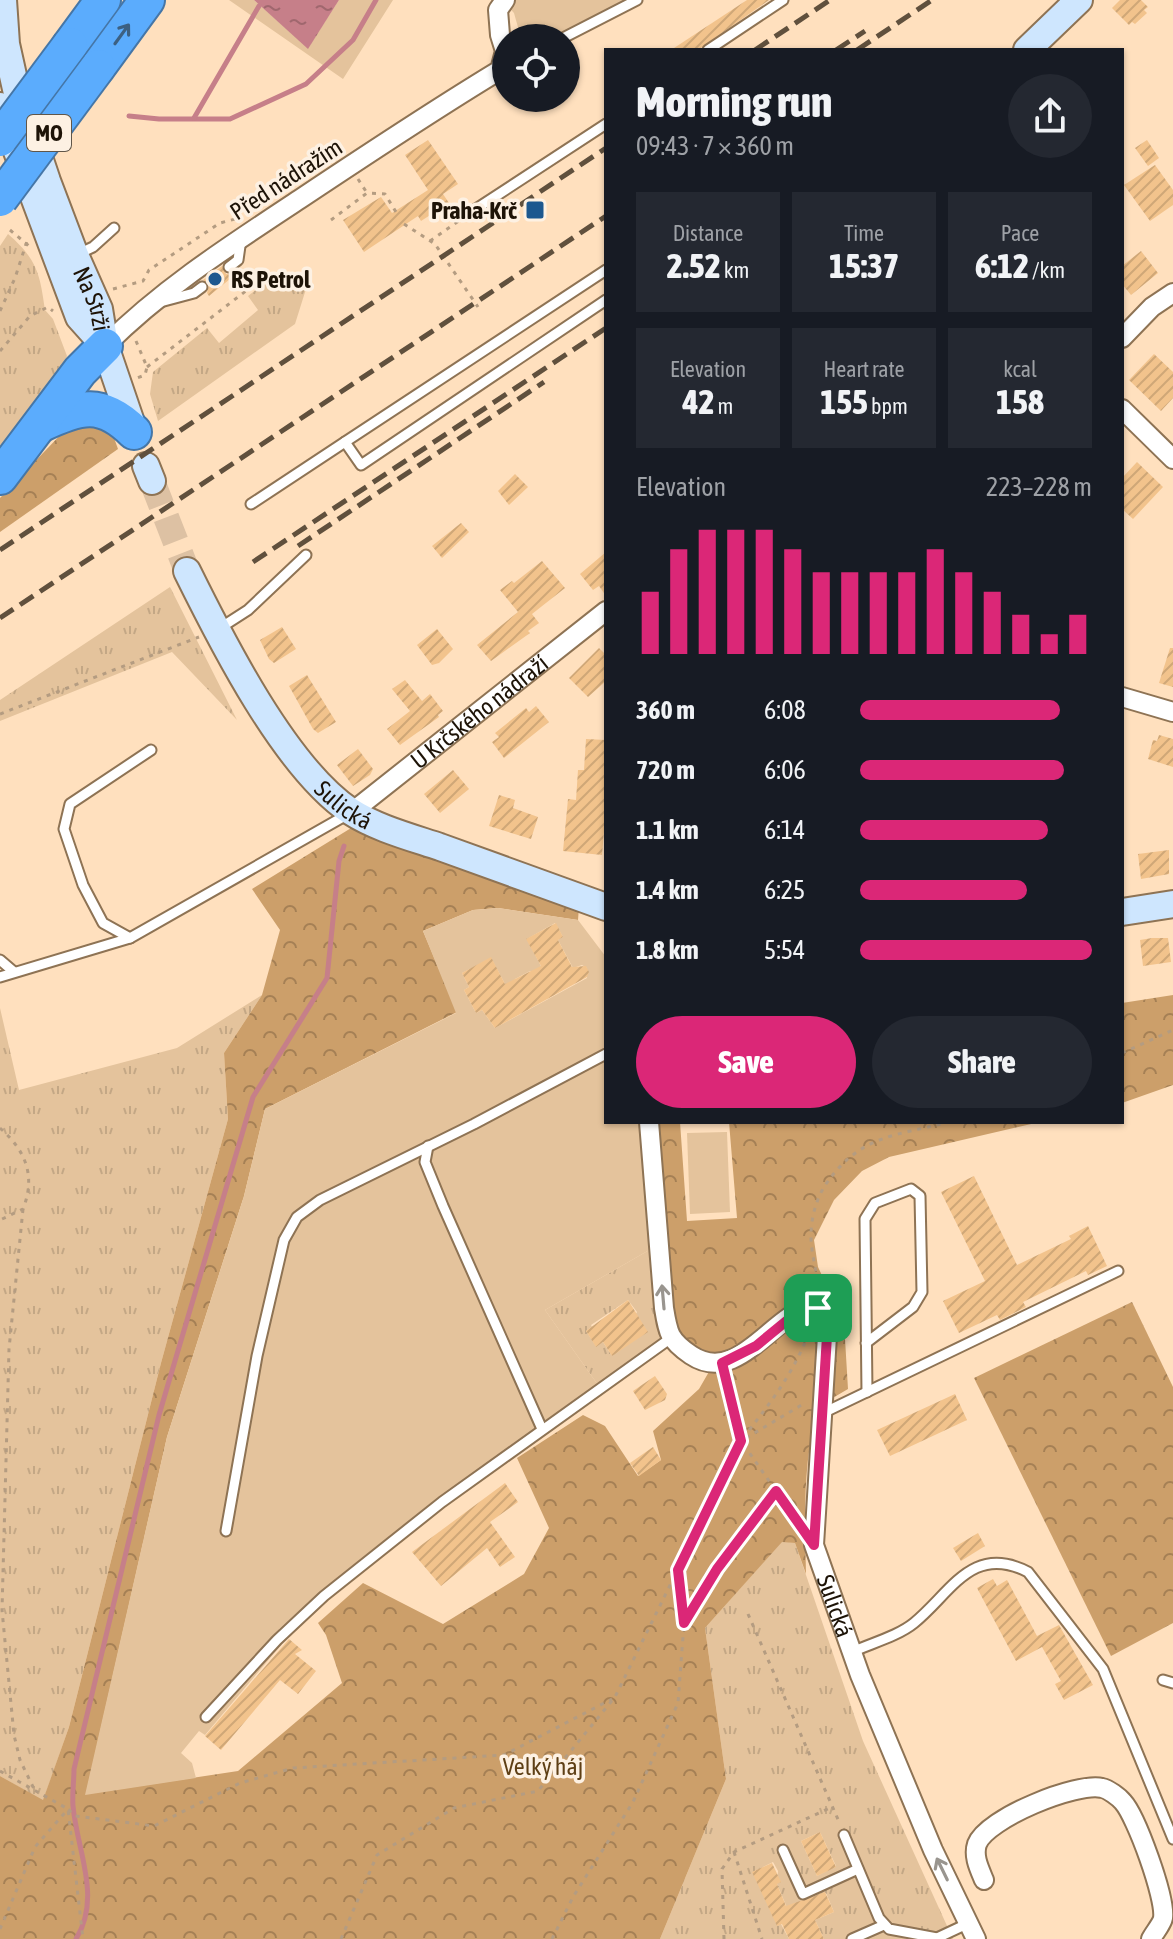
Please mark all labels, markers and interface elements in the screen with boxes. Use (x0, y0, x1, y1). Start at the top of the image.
one-way arrow (114, 24, 131, 45)
map controls (492, 24, 580, 112)
button: locate (492, 24, 580, 112)
button: share (1008, 74, 1092, 158)
text: Morning run (636, 76, 832, 126)
road number: MO (27, 115, 71, 151)
text: 09:43 · 7 × 360 m (636, 131, 794, 161)
street label: Před nádražím (225, 133, 347, 225)
place label: Praha-Krč (431, 197, 517, 224)
marker: Praha-Krč (524, 199, 546, 221)
text: Distance (673, 220, 743, 246)
text: Time (844, 220, 884, 246)
text: Pace (1001, 220, 1039, 246)
text: 2.52 (667, 246, 721, 285)
text: 15:37 (829, 246, 899, 285)
text: 6:12 (975, 246, 1029, 285)
text: km (721, 257, 749, 283)
text: /km (1029, 257, 1065, 283)
street label: Na Strži (68, 262, 116, 333)
place label: RS Petrol (231, 266, 311, 293)
marker: RS Petrol (206, 270, 224, 288)
text: Elevation (670, 356, 746, 382)
text: Heart rate (823, 356, 905, 382)
text: kcal (1003, 356, 1037, 382)
text: 42 (683, 382, 715, 421)
text: 155 (820, 382, 868, 421)
text: 158 (996, 382, 1044, 421)
text: m (715, 393, 733, 419)
text: bpm (868, 393, 908, 419)
text: Elevation (636, 472, 726, 502)
text: 223–228 m (986, 472, 1092, 502)
street label: U Krčského nádraží (405, 649, 553, 774)
text: 360 m (636, 695, 695, 725)
text: 6:08 (764, 695, 806, 725)
text: 720 m (636, 755, 695, 785)
text: 6:06 (764, 755, 806, 785)
street label: Sulická (310, 775, 377, 834)
text: 1.1 km (636, 815, 699, 845)
text: 6:14 (764, 815, 805, 845)
text: 1.4 km (636, 875, 699, 905)
text: 6:25 (764, 875, 805, 905)
text: 1.8 km (636, 935, 699, 965)
text: 5:54 (764, 935, 805, 965)
button: Save (636, 1016, 856, 1108)
button: Share (872, 1016, 1092, 1108)
pin (784, 1274, 852, 1342)
one-way arrow (655, 1284, 670, 1311)
icon: arrive (796, 1286, 840, 1330)
street label: Sulická (812, 1571, 859, 1640)
park label: Velký háj (503, 1753, 583, 1780)
one-way arrow (934, 1857, 949, 1881)

